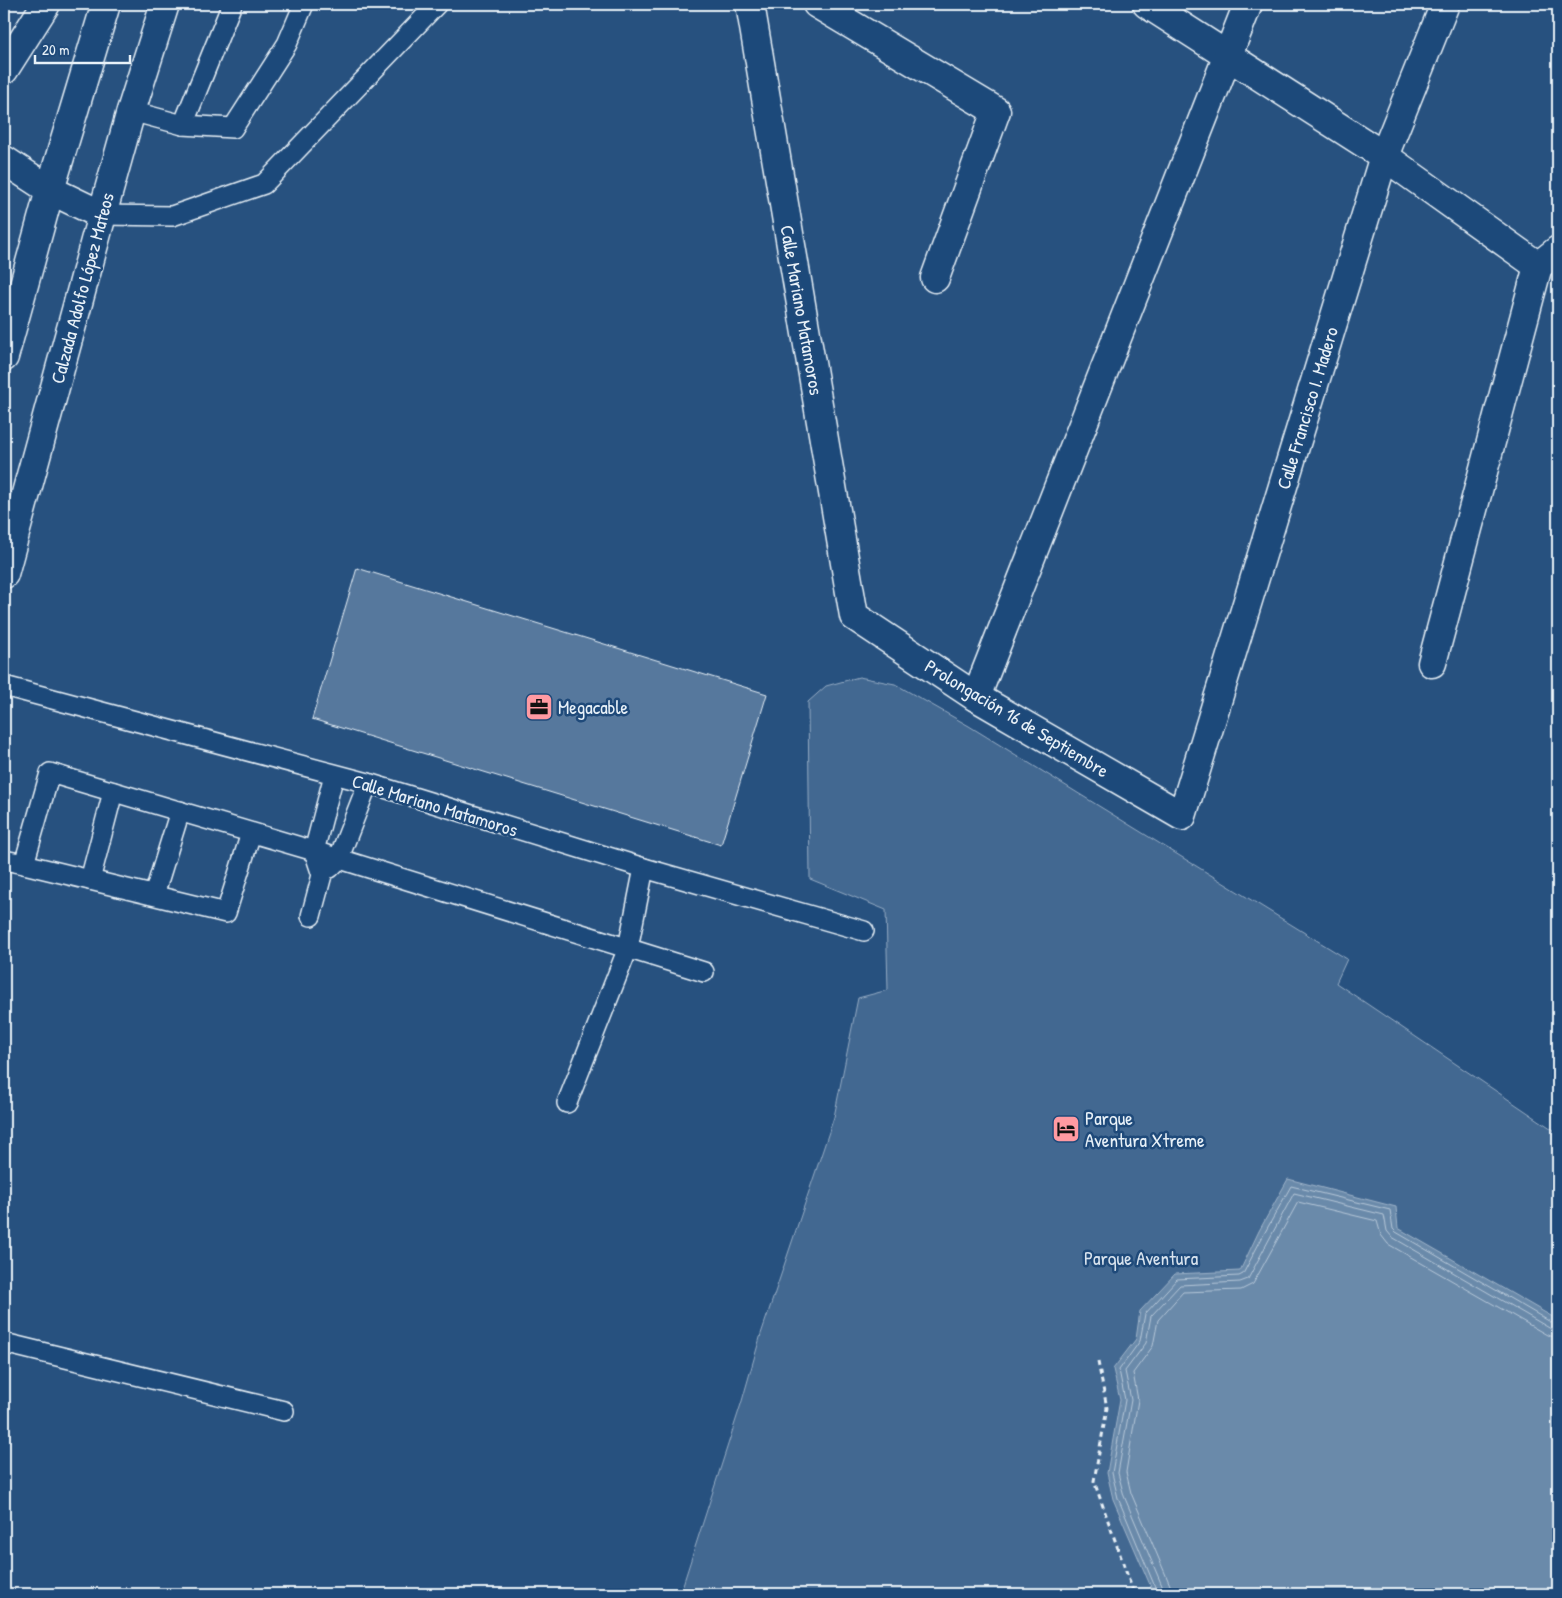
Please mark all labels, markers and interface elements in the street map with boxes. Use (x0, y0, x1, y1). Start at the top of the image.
scale bar (35, 32, 130, 64)
text: 20 m (42, 39, 69, 60)
street label: Calzada Adolfo López Mateos (44, 190, 120, 386)
street label: Calle Mariano Matamoros (774, 223, 830, 397)
street label: Calle Francisco I. Madero (1270, 323, 1344, 492)
street label: Prolongación 16 de Septiembre (920, 653, 1114, 783)
office icon: Megacable (524, 692, 554, 722)
place label: Megacable (558, 694, 628, 720)
street label: Calle Mariano Matamoros (349, 767, 521, 843)
place label: Parque Aventura Xtreme (1085, 1105, 1205, 1153)
hotel icon: Parque Aventura Xtreme (1051, 1114, 1081, 1144)
park label: Parque Aventura (1084, 1245, 1199, 1271)

